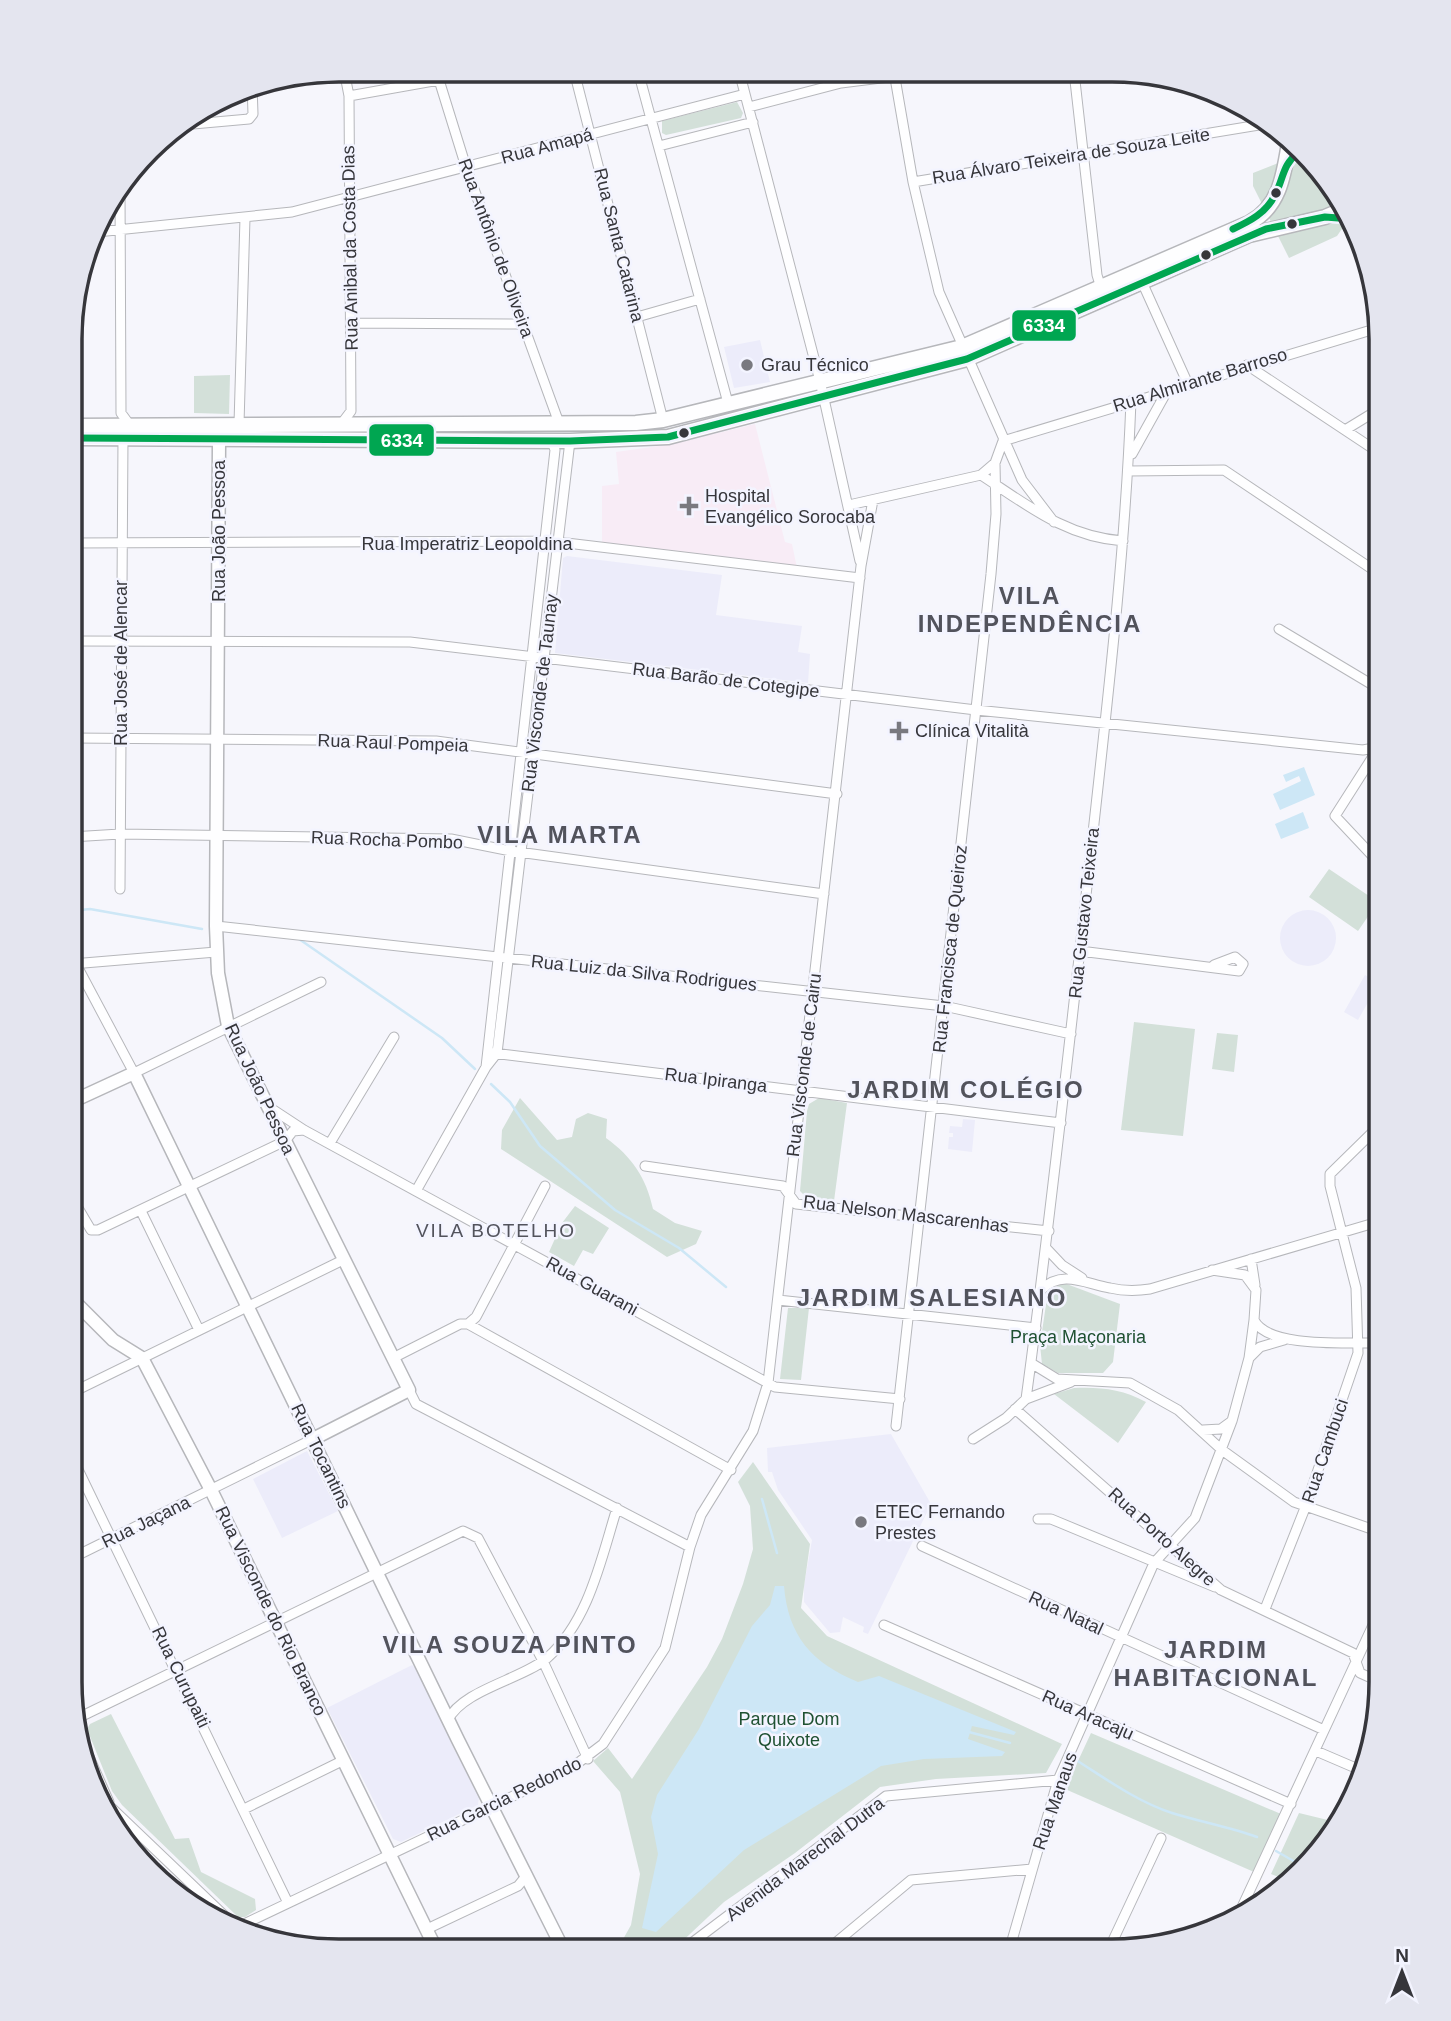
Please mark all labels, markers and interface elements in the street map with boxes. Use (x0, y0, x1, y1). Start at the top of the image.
street label: Rua Amapá (499, 124, 596, 168)
street label: Rua Álvaro Teixeira de Souza Leite (931, 124, 1211, 188)
street label: Rua Anibal da Costa Dias (338, 145, 362, 351)
street label: Rua Antônio de Oliveira (454, 156, 538, 341)
street label: Rua Santa Catarina (590, 166, 648, 325)
unlabelled marker (1269, 186, 1283, 200)
unlabelled marker (1285, 217, 1299, 231)
unlabelled marker (1199, 248, 1213, 262)
line badge: 6334 (1011, 309, 1077, 342)
text: 6334 (1023, 315, 1066, 336)
street label: Rua Almirante Barroso (1110, 344, 1290, 416)
place label: Grau Técnico (761, 355, 869, 375)
marker: Grau Técnico (739, 357, 755, 373)
line badge: 6334 (368, 423, 435, 457)
unlabelled marker (677, 426, 691, 440)
text: 6334 (381, 430, 424, 451)
street label: Rua João Pessoa (209, 459, 229, 602)
place label: Hospital Evangélico Sorocaba (705, 486, 876, 527)
marker: Hospital Evangélico Sorocaba (679, 496, 699, 516)
street label: Rua Imperatriz Leopoldina (361, 534, 574, 554)
street label: Rua José de Alencar (111, 580, 131, 746)
district label: VILA INDEPENDÊNCIA (918, 582, 1142, 637)
street label: Rua Visconde de Taunay (518, 593, 562, 793)
street label: Rua Barão de Cotegipe (631, 659, 821, 701)
marker: Clínica Vitalità (889, 721, 909, 741)
place label: Clínica Vitalità (915, 721, 1030, 741)
street label: Rua Raul Pompeia (317, 730, 470, 756)
district label: VILA MARTA (477, 821, 643, 848)
street label: Rua Gustavo Teixeira (1065, 826, 1103, 999)
street label: Rua Rocha Pombo (311, 827, 463, 853)
street label: Rua Francisca de Queiroz (929, 844, 971, 1054)
street label: Rua Luiz da Silva Rodrigues (530, 951, 758, 995)
street label: Rua Visconde de Cairu (783, 972, 825, 1158)
street label: Rua João Pessoa (221, 1020, 300, 1159)
street label: Rua Ipiranga (664, 1064, 769, 1096)
district label: JARDIM COLÉGIO (847, 1076, 1085, 1103)
street label: Rua Nelson Mascarenhas (802, 1191, 1010, 1237)
district label: VILA BOTELHO (416, 1220, 576, 1241)
street label: Rua Guarani (543, 1253, 641, 1319)
district label: JARDIM SALESIANO (797, 1284, 1067, 1311)
park label: Praça Maçonaria (1010, 1327, 1147, 1347)
street label: Rua Cambuci (1298, 1396, 1352, 1506)
street label: Rua Tocantins (287, 1400, 355, 1512)
street label: Rua Porto Alegre (1104, 1484, 1220, 1590)
street label: Rua Jaçana (98, 1492, 194, 1552)
place label: ETEC Fernando Prestes (875, 1502, 1005, 1543)
street label: Rua Visconde do Rio Branco (211, 1503, 331, 1719)
marker: ETEC Fernando Prestes (853, 1514, 869, 1530)
street label: Rua Natal (1026, 1587, 1106, 1639)
street label: Rua Curupaiti (148, 1623, 214, 1731)
district label: VILA SOUZA PINTO (382, 1631, 638, 1658)
district label: JARDIM HABITACIONAL (1114, 1636, 1318, 1691)
street label: Rua Aracaju (1039, 1686, 1137, 1744)
park label: Parque Dom Quixote (738, 1709, 840, 1750)
street label: Rua Manaus (1029, 1749, 1081, 1853)
street label: Rua Garcia Redondo (424, 1753, 584, 1845)
street label: Avenida Marechal Dutra (722, 1792, 889, 1925)
north arrow (1367, 1937, 1437, 2007)
text: N (1395, 1945, 1409, 1966)

